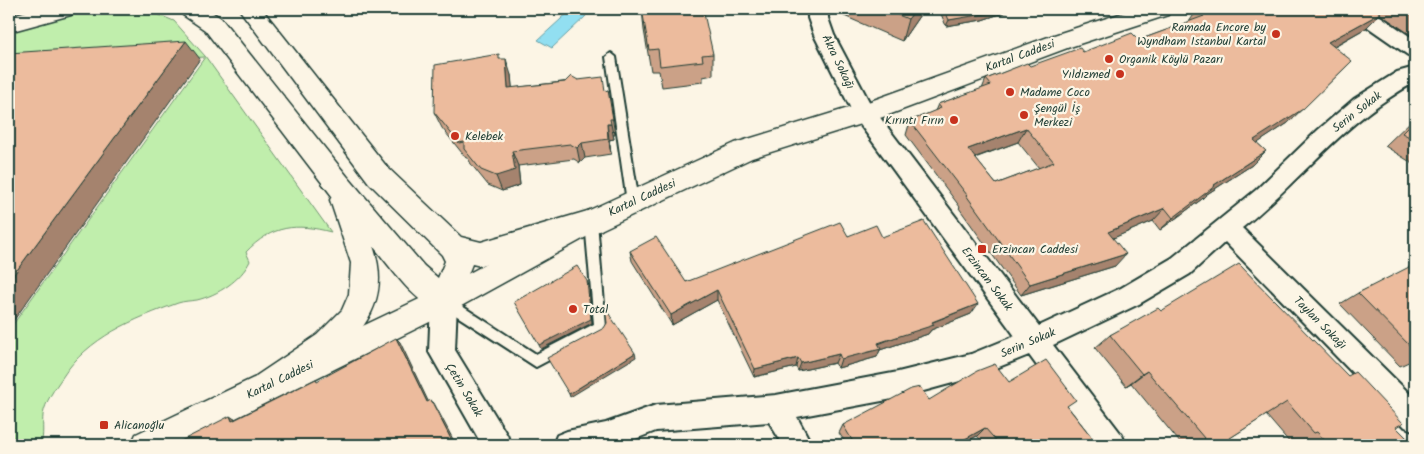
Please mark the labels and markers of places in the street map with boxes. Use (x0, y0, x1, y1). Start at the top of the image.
place label: Ramada Encore by Wyndham Istanbul Kartal (1137, 18, 1266, 51)
marker: Ramada Encore by Wyndham Istanbul Kartal (1270, 28, 1282, 40)
place label: Organik Köylü Pazarı (1119, 50, 1223, 69)
marker: Organik Köylü Pazarı (1103, 53, 1115, 65)
place label: Yıldızmed (1062, 65, 1111, 84)
marker: Yıldızmed (1114, 68, 1126, 80)
place label: Madame Coco (1020, 83, 1090, 102)
marker: Madame Coco (1004, 86, 1016, 98)
place label: Şengül İş Merkezi (1034, 99, 1080, 132)
marker: Şengül İş Merkezi (1018, 109, 1030, 121)
place label: Kırıntı Fırın (885, 111, 944, 130)
marker: Kırıntı Fırın (948, 114, 960, 126)
place label: Kelebek (465, 127, 504, 146)
marker: Kelebek (449, 130, 461, 142)
place label: Erzincan Caddesi (992, 240, 1079, 259)
marker: Erzincan Caddesi (976, 243, 988, 255)
place label: Total (583, 300, 608, 319)
marker: Total (567, 303, 579, 315)
place label: Alicanoğlu (114, 416, 164, 435)
marker: Alicanoğlu (98, 419, 110, 431)

